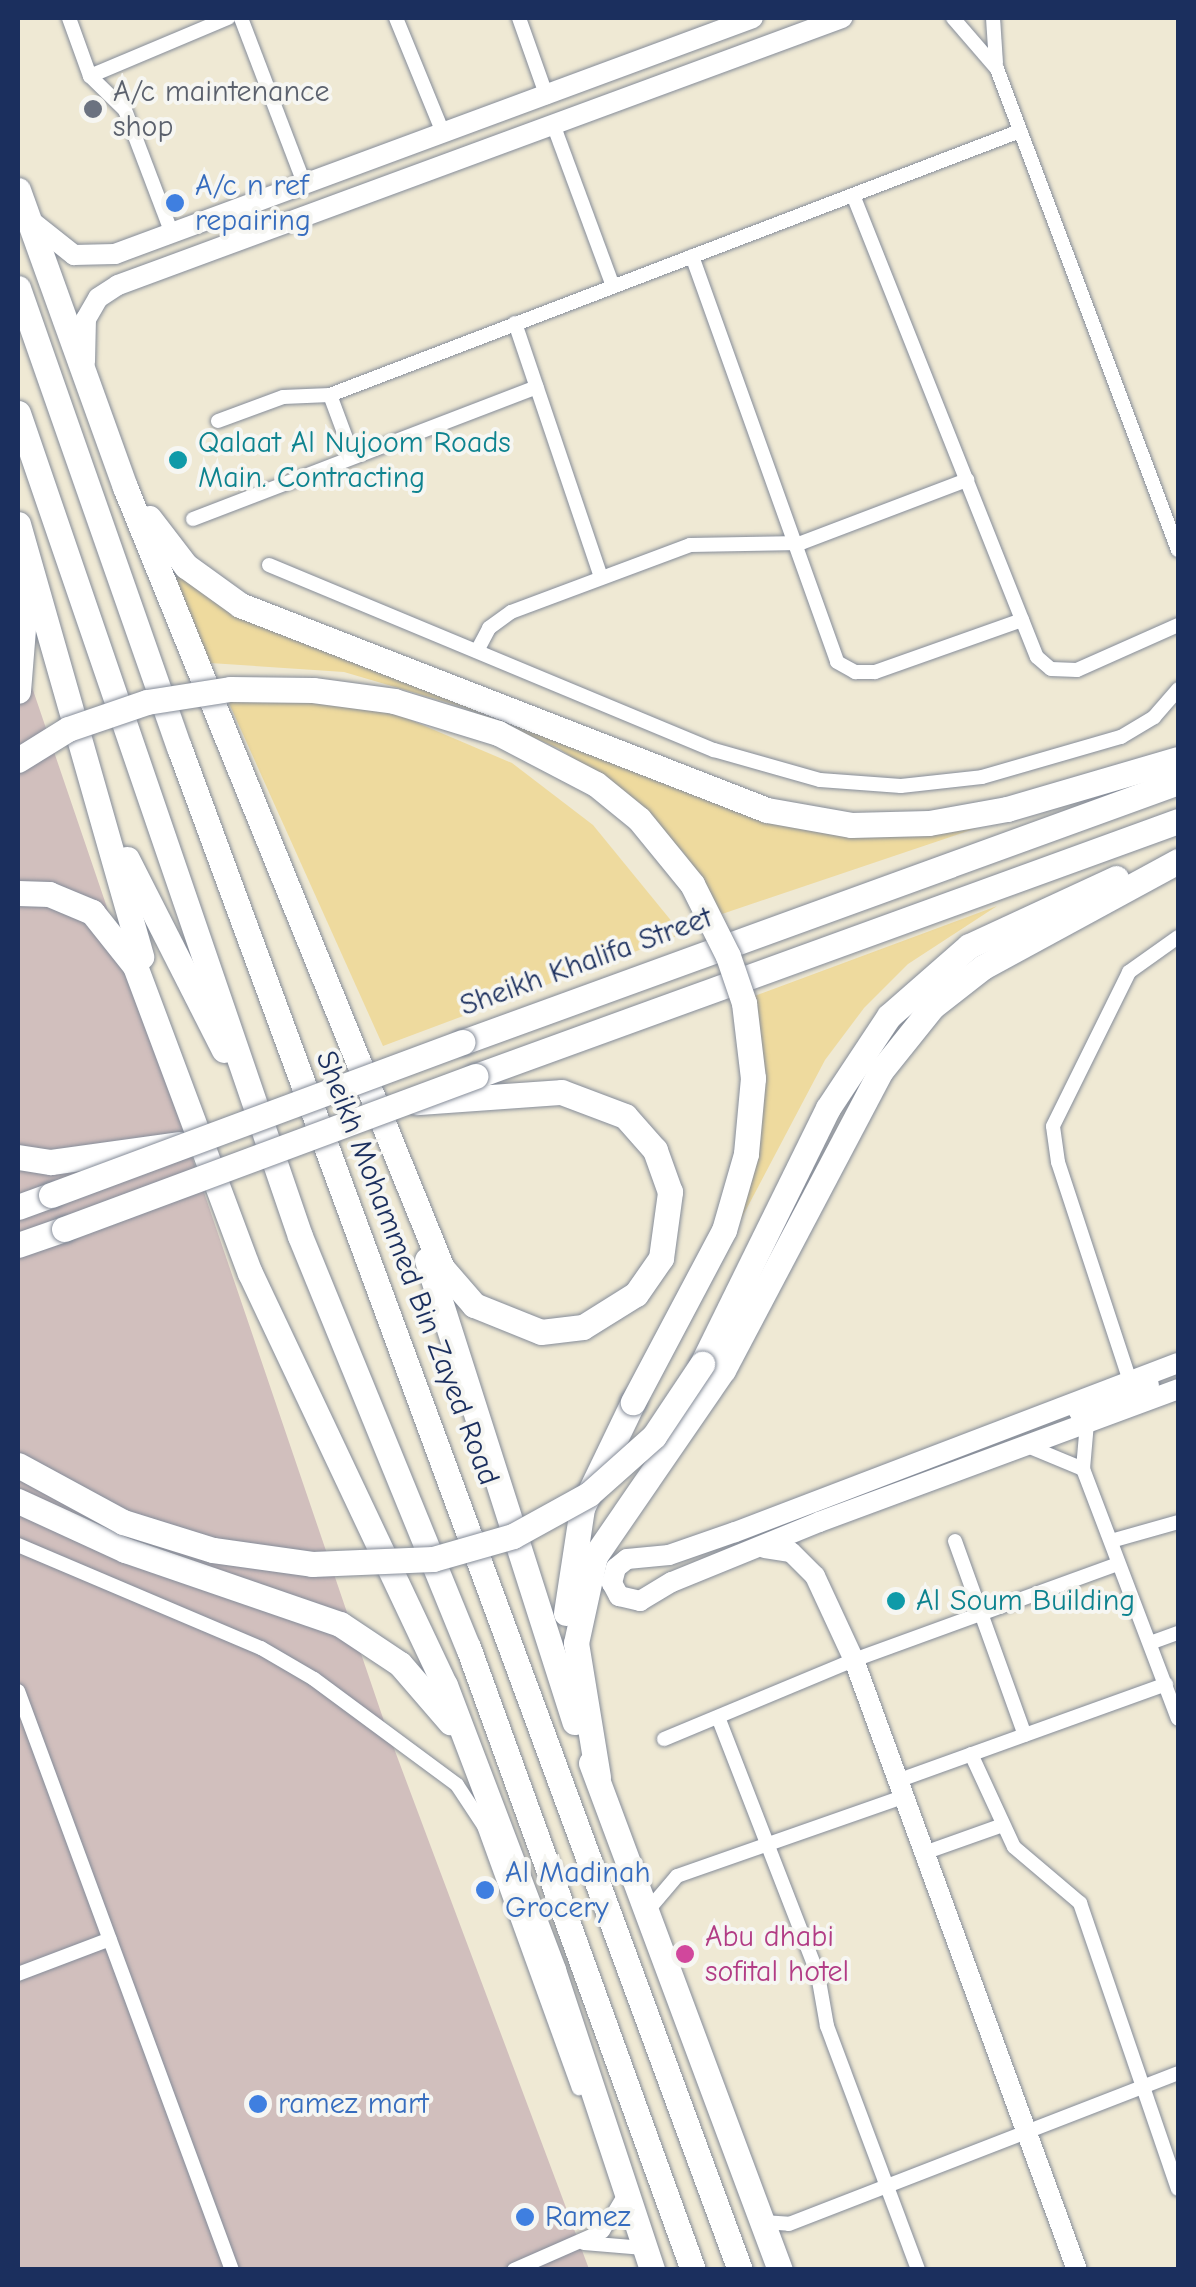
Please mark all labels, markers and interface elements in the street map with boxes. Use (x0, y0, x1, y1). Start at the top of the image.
place label: A/c maintenance shop (113, 74, 330, 144)
marker: A/c maintenance shop (82, 98, 104, 120)
place label: A/c n ref repairing (195, 168, 311, 238)
marker: A/c n ref repairing (164, 192, 186, 214)
place label: Qalaat Al Nujoom Roads Main. Contracting (198, 425, 511, 496)
marker: Qalaat Al Nujoom Roads Main. Contracting (167, 449, 189, 471)
street label: Sheikh Khalifa Street (455, 900, 717, 1024)
street label: Sheikh Mohammed Bin Zayed Road (307, 1046, 507, 1490)
place label: Al Soum Building (916, 1583, 1135, 1619)
marker: Al Soum Building (885, 1590, 907, 1612)
place label: Al Madinah Grocery (505, 1855, 650, 1926)
marker: Al Madinah Grocery (474, 1879, 496, 1901)
place label: Abu dhabi sofital hotel (705, 1919, 849, 1990)
marker: Abu dhabi sofital hotel (674, 1943, 696, 1965)
place label: ramez mart (278, 2086, 428, 2122)
marker: ramez mart (247, 2093, 269, 2115)
place label: Ramez (545, 2199, 631, 2235)
marker: Ramez (514, 2206, 536, 2228)

